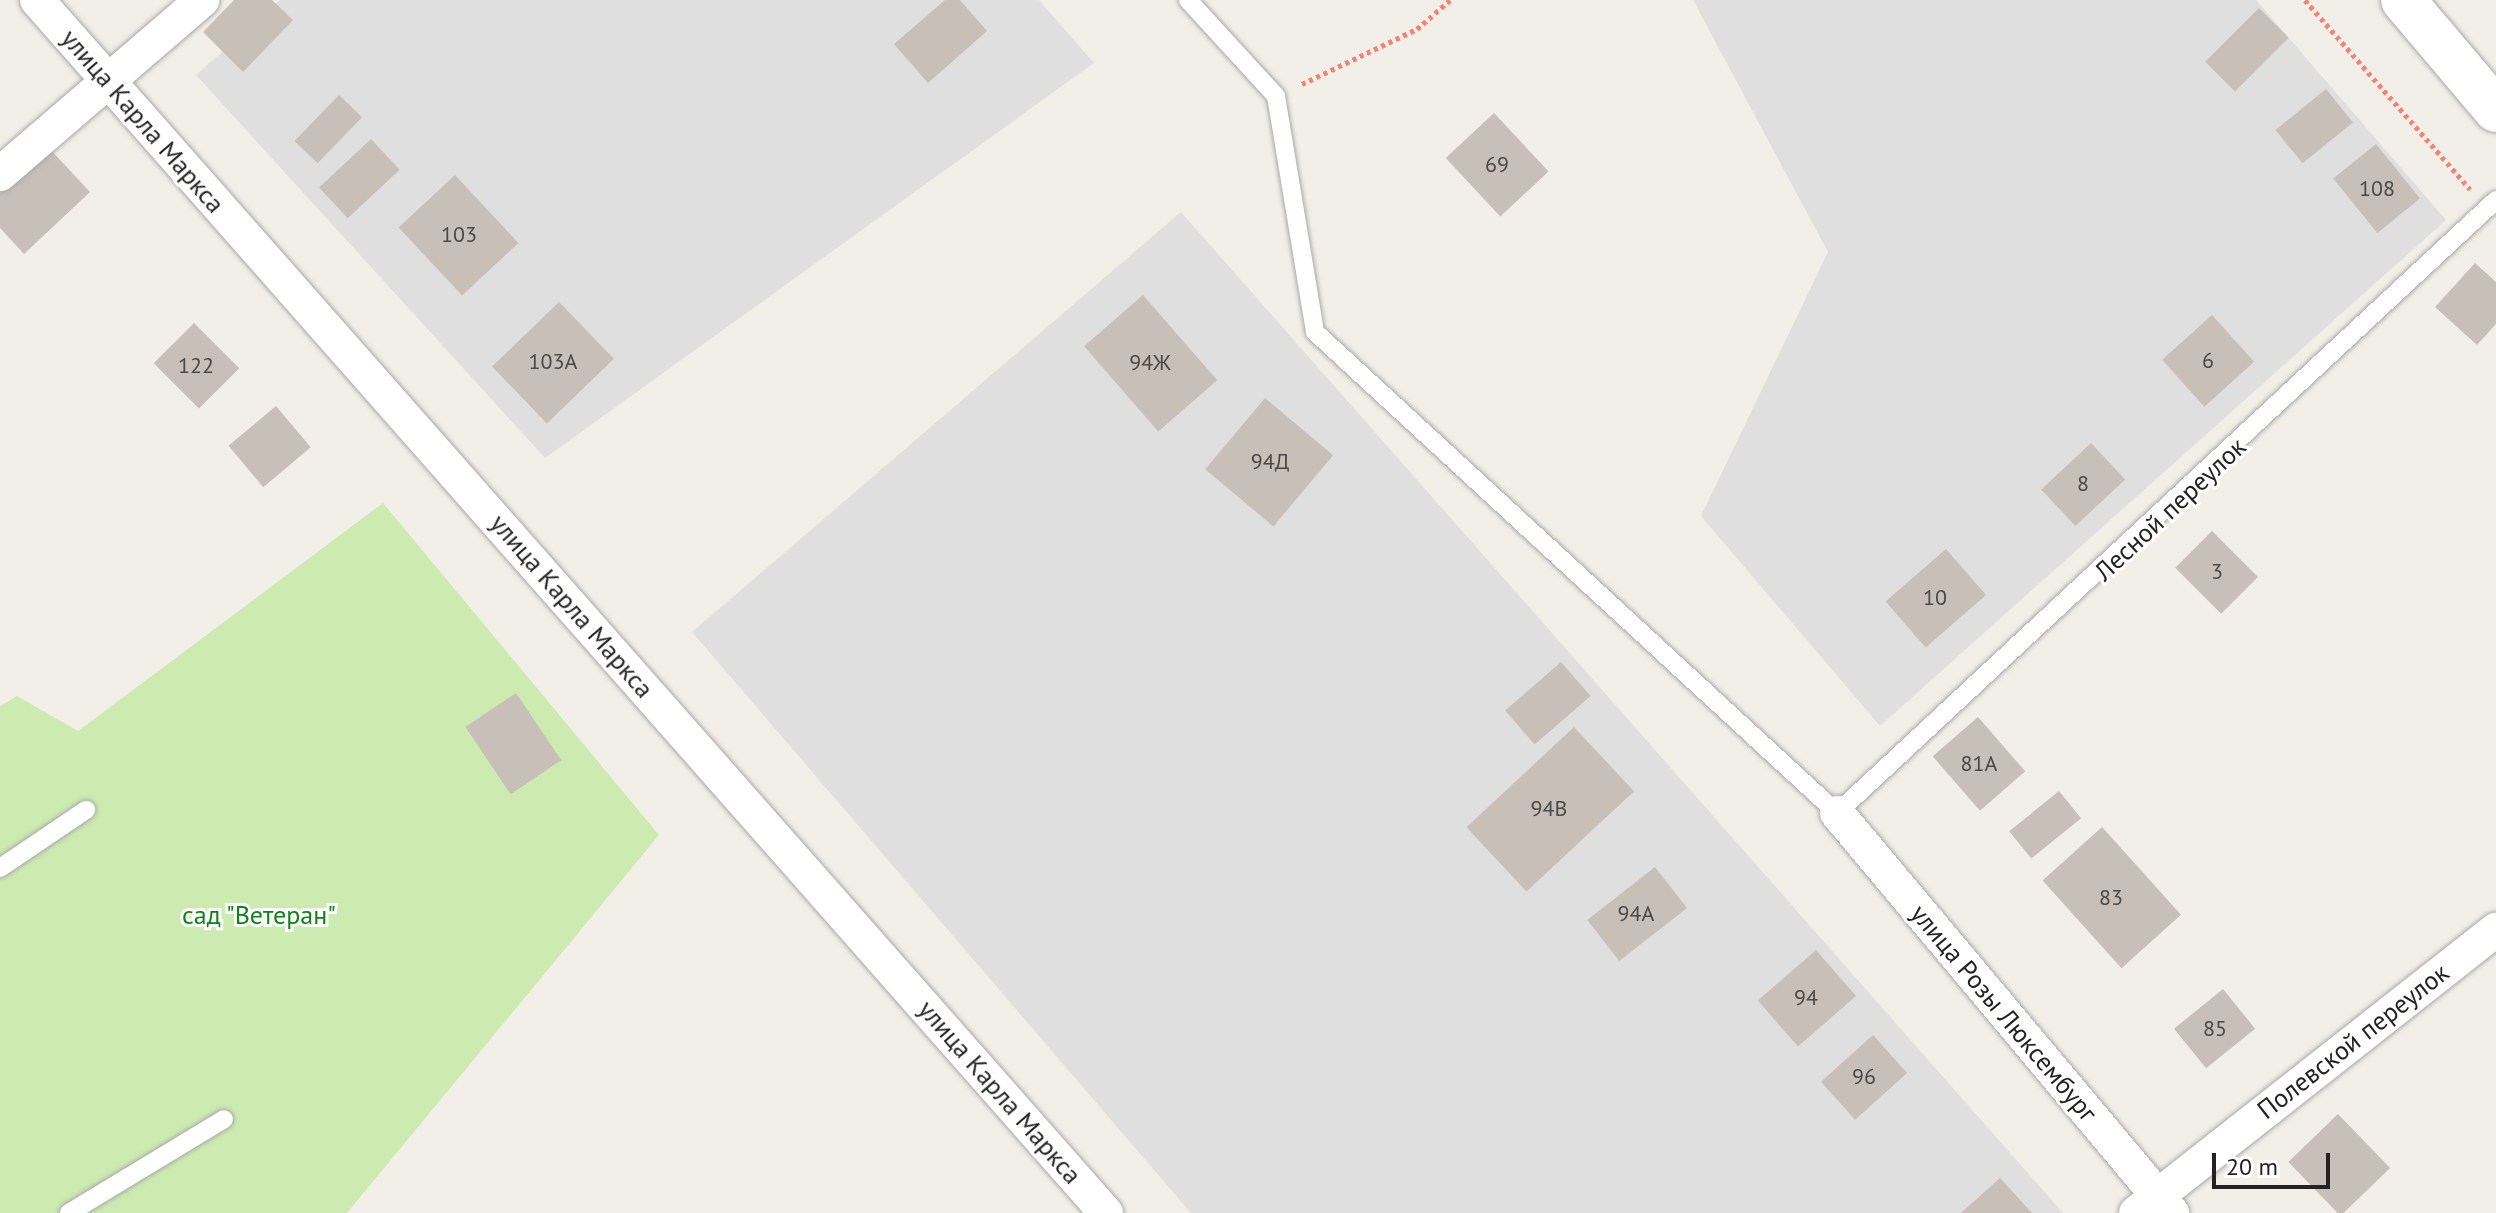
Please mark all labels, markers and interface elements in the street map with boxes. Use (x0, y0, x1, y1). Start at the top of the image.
street label: улица Карла Маркса (55, 23, 231, 219)
house number: 69 (1485, 152, 1509, 178)
house number: 108 (2359, 176, 2395, 202)
house number: 103 (441, 222, 477, 248)
house number: 6 (2202, 348, 2214, 374)
house number: 103А (529, 349, 577, 375)
house number: 94Ж (1129, 350, 1171, 376)
house number: 122 (178, 353, 214, 379)
street label: Лесной переулок (2088, 431, 2252, 587)
house number: 94Д (1251, 449, 1289, 475)
house number: 8 (2077, 471, 2089, 497)
street label: улица Карла Маркса (484, 508, 660, 704)
house number: 3 (2211, 559, 2223, 585)
house number: 10 (1923, 585, 1947, 611)
house number: 81А (1961, 751, 1997, 777)
house number: 94В (1531, 796, 1567, 822)
house number: 83 (2099, 885, 2123, 911)
street label: улица Розы Люксембург (1904, 898, 2104, 1128)
park label: сад "Ветеран" (181, 899, 337, 931)
house number: 94А (1618, 901, 1654, 927)
street label: Полевской переулок (2251, 957, 2455, 1125)
house number: 94 (1794, 985, 1818, 1011)
street label: улица Карла Маркса (912, 994, 1088, 1190)
house number: 85 (2203, 1016, 2227, 1042)
house number: 96 (1852, 1064, 1876, 1090)
scale bar (2216, 1137, 2334, 1187)
text: 20 m (2226, 1151, 2278, 1182)

